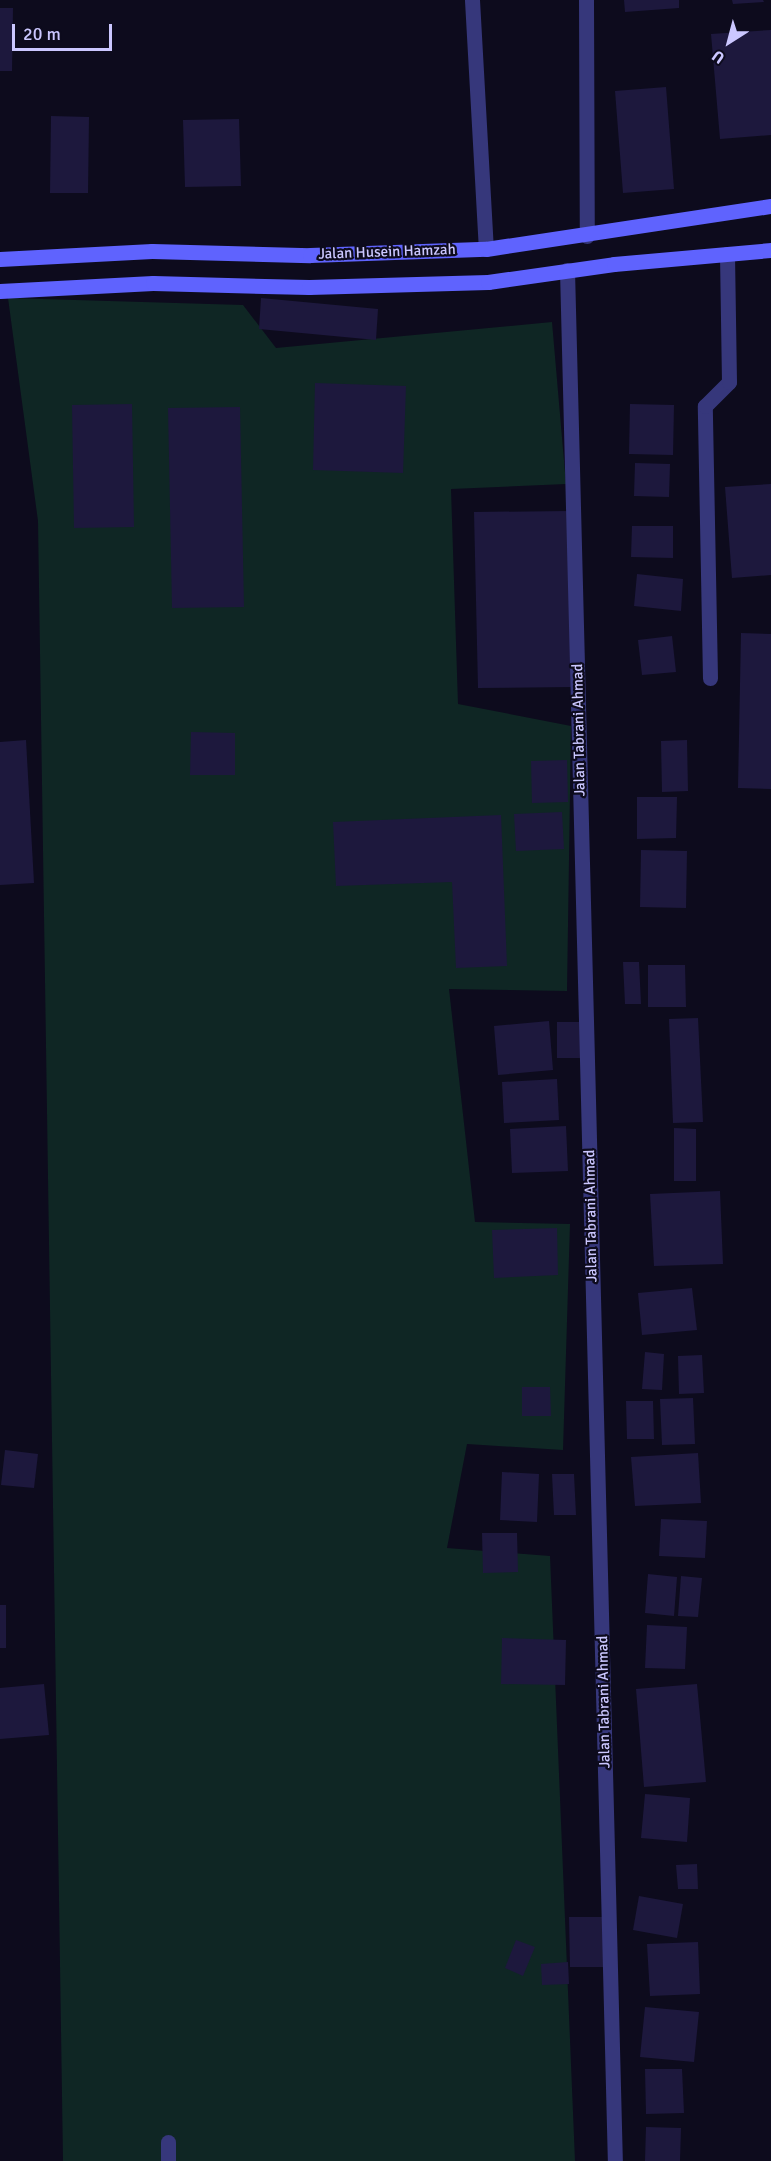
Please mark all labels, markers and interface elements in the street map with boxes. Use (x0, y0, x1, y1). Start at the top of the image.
scale bar (15, 12, 116, 50)
north arrow (699, 12, 759, 72)
text: 20 m (23, 23, 61, 45)
text: U (708, 45, 729, 68)
street label: Jalan Husein Hamzah (318, 241, 456, 263)
street label: Jalan Tabrani Ahmad (569, 664, 589, 796)
street label: Jalan Tabrani Ahmad (581, 1150, 601, 1282)
street label: Jalan Tabrani Ahmad (594, 1636, 614, 1768)

